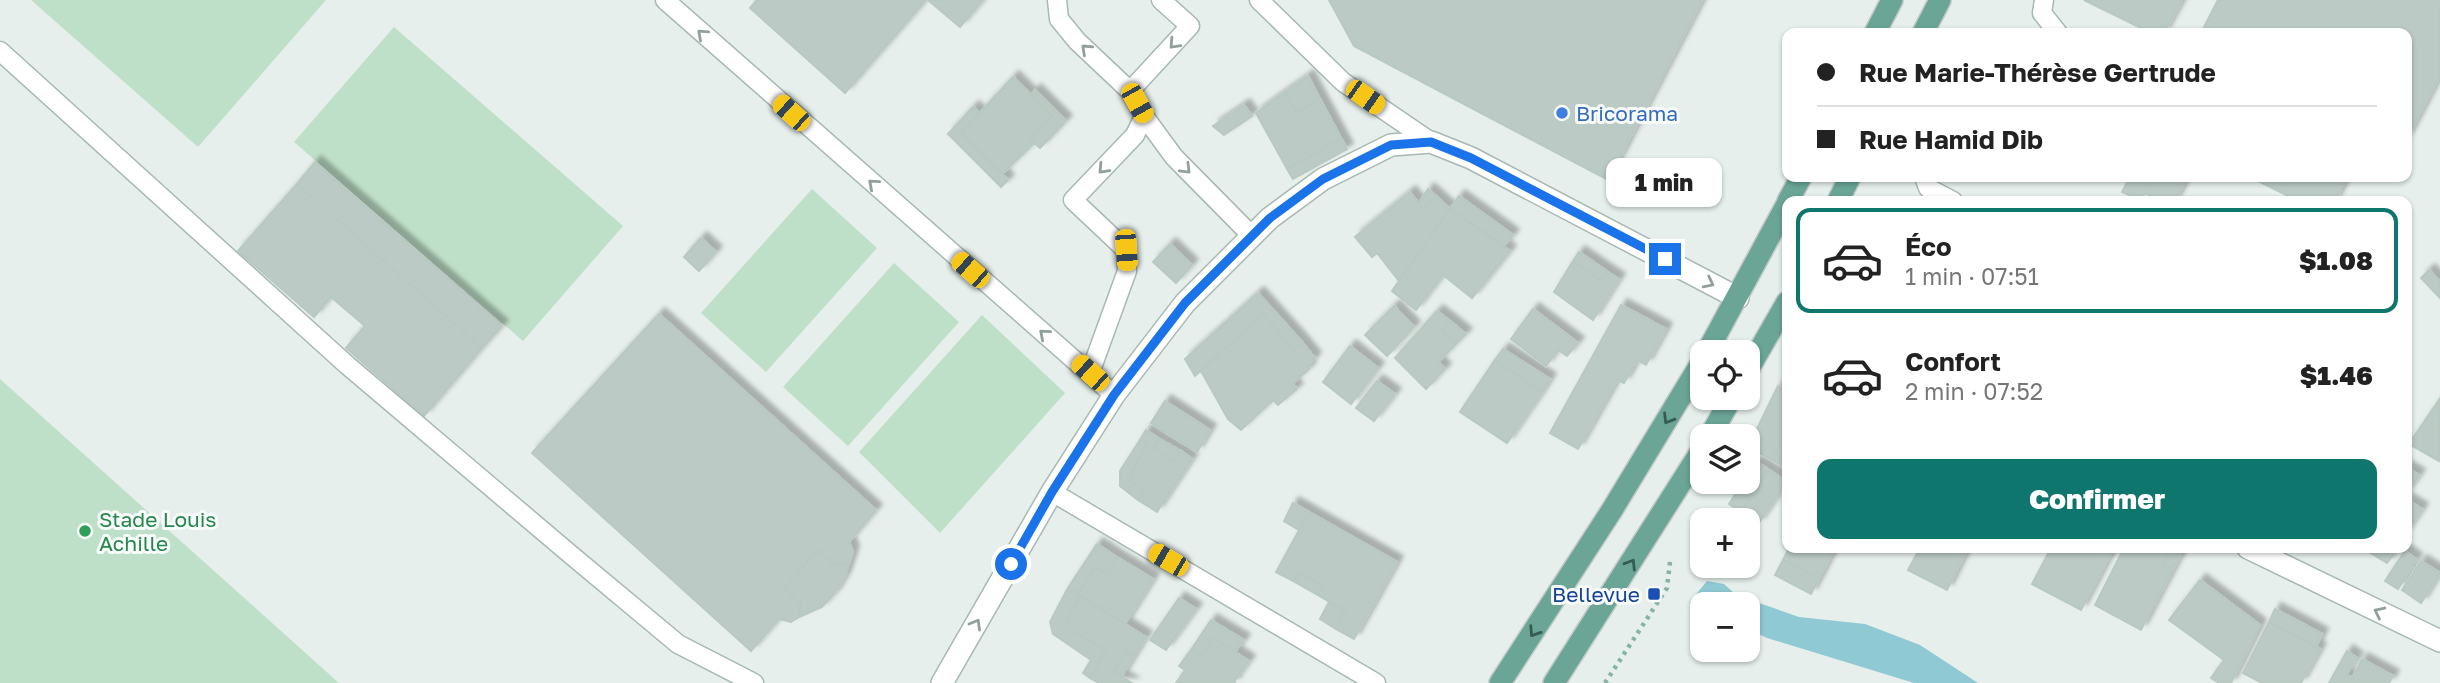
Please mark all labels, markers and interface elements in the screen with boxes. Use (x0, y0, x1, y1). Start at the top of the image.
one-way arrow (698, 30, 711, 42)
one-way arrow (1169, 36, 1182, 49)
one-way arrow (1081, 45, 1094, 58)
text: Rue Marie-Thérèse Gertrude (1859, 57, 2216, 88)
car (1342, 76, 1389, 118)
car (1118, 80, 1157, 126)
car (769, 91, 814, 135)
place label: Bricorama (1576, 100, 1678, 126)
marker: Bricorama (1554, 105, 1570, 121)
text: Rue Hamid Dib (1859, 124, 2043, 155)
callout: 1 min (1607, 158, 1723, 206)
one-way arrow (1098, 161, 1111, 174)
one-way arrow (1178, 161, 1191, 174)
text: 1 min (1635, 168, 1693, 196)
one-way arrow (868, 180, 881, 193)
car (1115, 228, 1138, 272)
icon: car (1821, 229, 1884, 292)
text: Éco (1905, 231, 1952, 262)
route end (1649, 243, 1681, 275)
text: $1.08 (2299, 245, 2373, 276)
car (948, 248, 993, 292)
text: 1 min · 07:51 (1905, 262, 2039, 290)
one-way arrow (1702, 274, 1714, 288)
one-way arrow (1040, 330, 1053, 342)
map controls (1690, 340, 1760, 662)
button: locate (1690, 340, 1760, 410)
icon: car (1821, 344, 1884, 407)
text: Confort (1905, 346, 2001, 377)
car (1068, 351, 1113, 395)
text: $1.46 (2300, 360, 2373, 391)
text: 2 min · 07:52 (1905, 377, 2043, 405)
one-way arrow (1663, 411, 1676, 424)
button: layers (1690, 424, 1760, 494)
button: Confirmer (1817, 459, 2377, 539)
place label: Stade Louis Achille (99, 506, 216, 556)
button: + (1690, 508, 1760, 578)
marker: Stade Louis Achille (77, 523, 93, 539)
car (1145, 540, 1192, 580)
route start (995, 548, 1027, 580)
one-way arrow (1622, 558, 1635, 571)
place label: Bellevue (1552, 581, 1640, 607)
marker: Bellevue (1646, 586, 1662, 602)
button: − (1690, 592, 1760, 662)
one-way arrow (2374, 606, 2386, 620)
one-way arrow (968, 618, 981, 631)
one-way arrow (1529, 624, 1542, 637)

